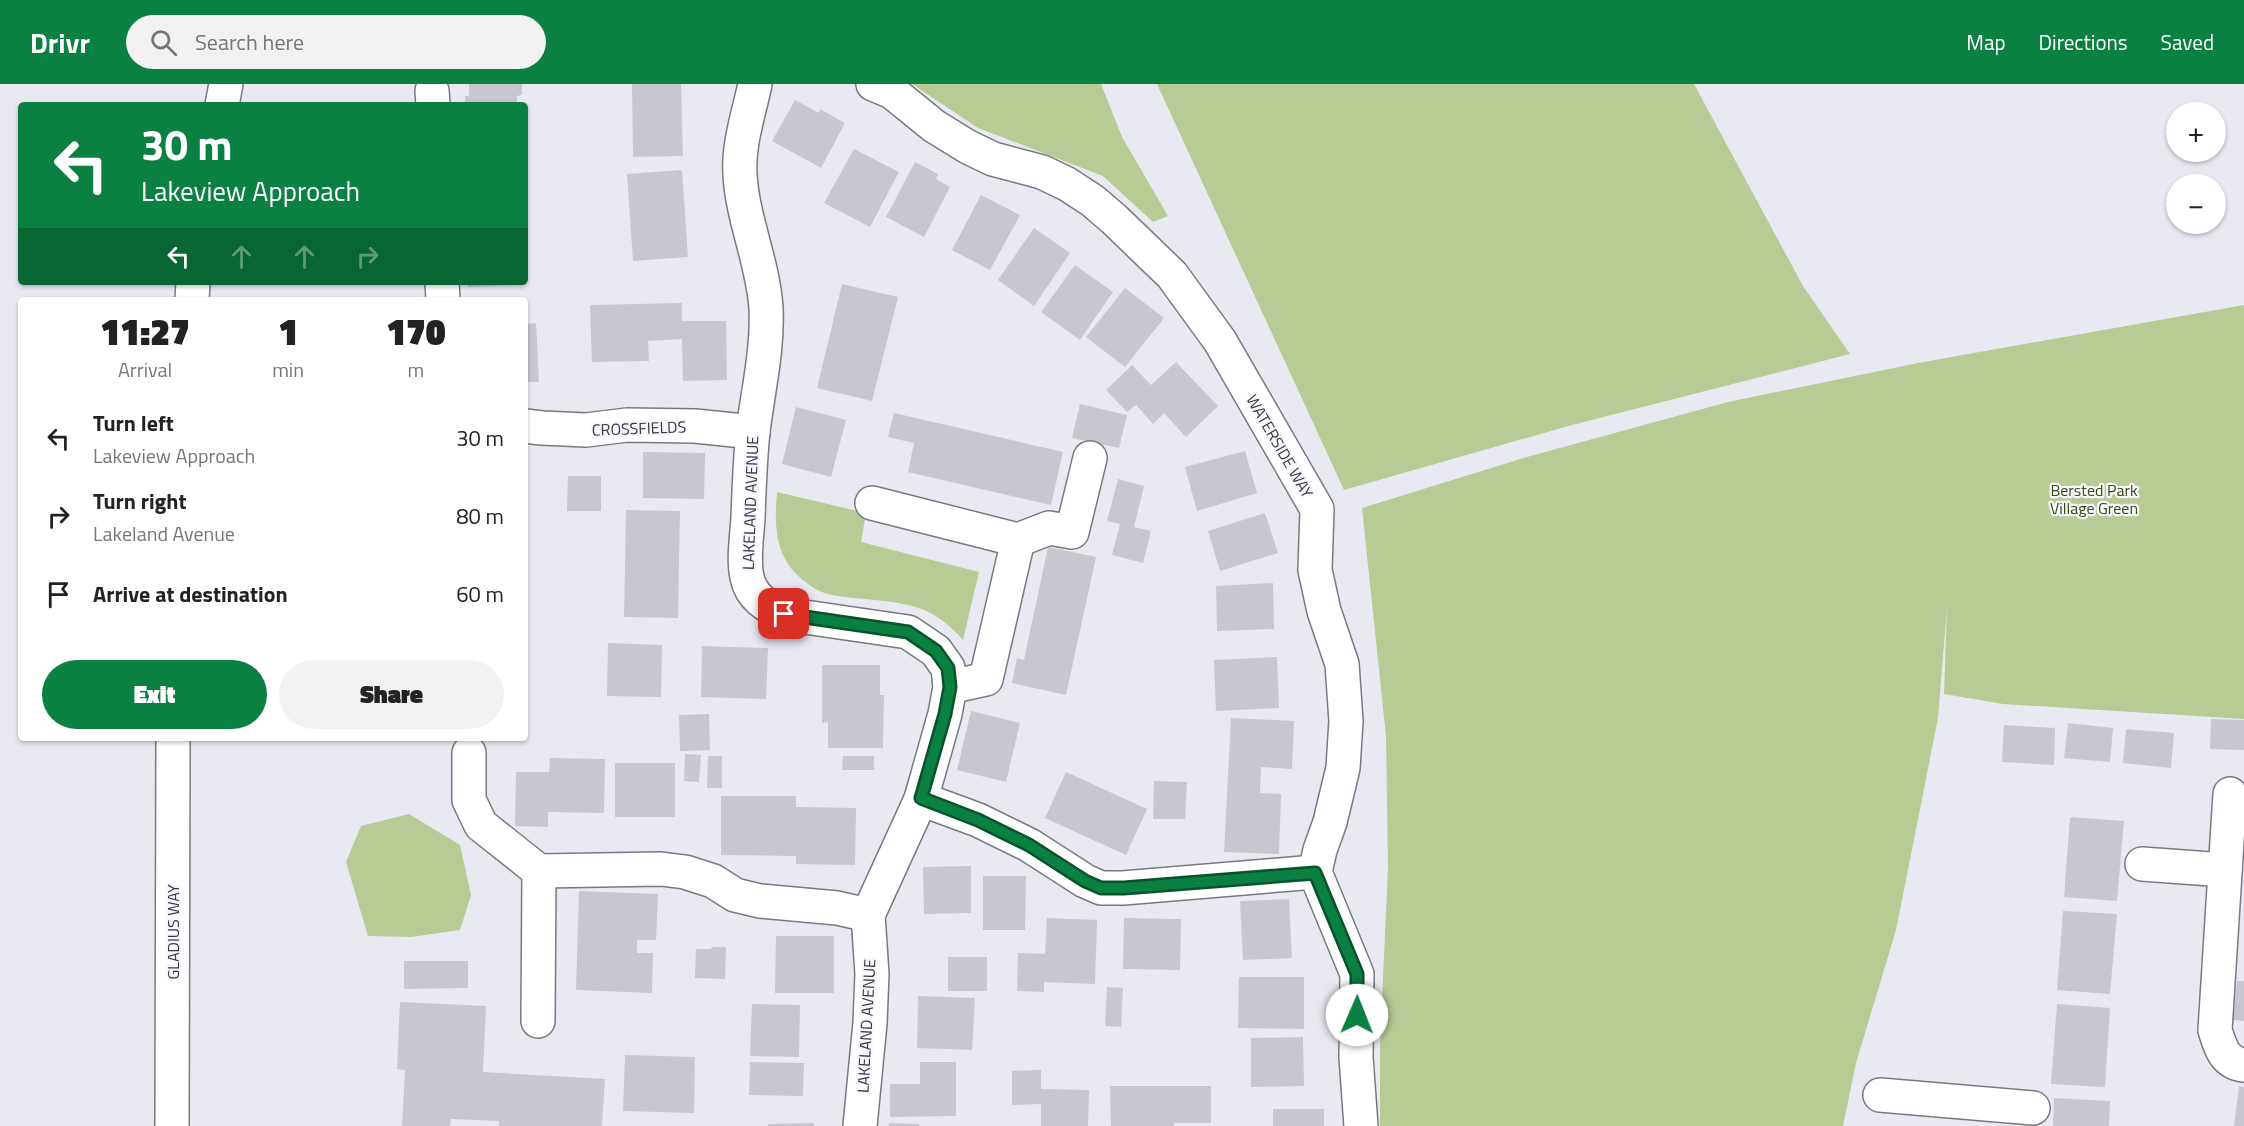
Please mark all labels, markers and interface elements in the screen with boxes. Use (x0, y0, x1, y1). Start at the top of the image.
search box (126, 15, 546, 69)
text: Drivr (30, 21, 90, 64)
text: Search here (195, 25, 304, 59)
icon: search (147, 26, 180, 59)
text: Map (1966, 26, 2006, 58)
text: Directions (2039, 26, 2128, 58)
text: Saved (2161, 26, 2214, 58)
map controls (2166, 102, 2226, 234)
button: + (2166, 102, 2226, 162)
text: 30 m (141, 112, 233, 176)
icon: left (42, 126, 120, 204)
text: Lakeview Approach (141, 170, 360, 211)
button: − (2166, 174, 2226, 234)
icon: left (162, 240, 195, 273)
icon: ahead (225, 240, 258, 273)
icon: ahead (288, 240, 321, 273)
icon: right (351, 240, 384, 273)
text: 11:27 (100, 304, 190, 359)
text: 1 (278, 304, 298, 359)
text: 170 (386, 304, 446, 359)
text: Arrival (118, 354, 172, 385)
text: min (272, 354, 304, 385)
text: m (408, 354, 424, 385)
street label: WATERSIDE WAY (1241, 390, 1320, 503)
text: Turn left (93, 406, 174, 440)
street label: CROSSFIELDS (591, 414, 687, 442)
text: 30 m (456, 421, 504, 455)
icon: left (42, 422, 75, 455)
street label: LAKELAND AVENUE (736, 435, 764, 570)
text: Lakeview Approach (93, 440, 255, 471)
park label: Bersted Park Village Green (2050, 478, 2138, 520)
text: Turn right (93, 484, 187, 518)
text: 80 m (456, 499, 504, 533)
icon: right (42, 500, 75, 533)
text: Lakeland Avenue (93, 518, 235, 549)
text: Arrive at destination (93, 577, 288, 611)
text: 60 m (456, 577, 504, 611)
icon: arrive (42, 578, 75, 611)
pin (758, 588, 809, 639)
icon: arrive (767, 597, 800, 630)
button: Exit (42, 660, 267, 729)
button: Share (279, 660, 504, 729)
street label: GLADIUS WAY (161, 884, 185, 980)
street label: LAKELAND AVENUE (851, 958, 882, 1094)
position arrow (1325, 983, 1389, 1047)

